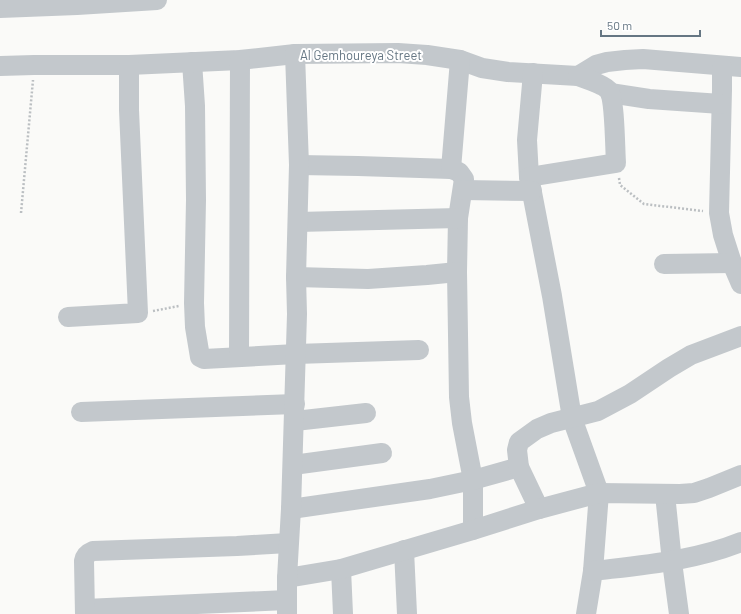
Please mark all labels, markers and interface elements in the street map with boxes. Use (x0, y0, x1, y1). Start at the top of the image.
scale bar (601, 12, 700, 38)
text: 50 m (607, 18, 632, 32)
street label: Al Gemhoureya Street (300, 47, 422, 63)

